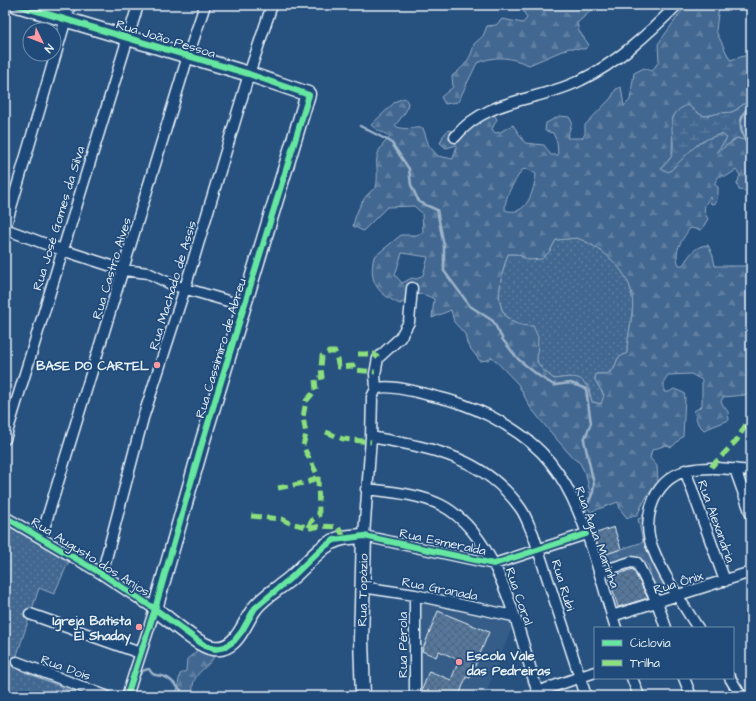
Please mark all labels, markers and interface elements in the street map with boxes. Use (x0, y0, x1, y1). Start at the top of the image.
street label: Rua João Pessoa (114, 15, 218, 63)
north arrow (22, 22, 62, 62)
text: N (41, 41, 57, 56)
street label: Rua José Gomes da Silva (28, 144, 90, 293)
street label: Rua Castro Alves (88, 215, 136, 321)
street label: Rua Machado de Assis (145, 218, 201, 352)
street label: Rua Cassimiro de Abreu (191, 276, 251, 421)
place label: BASE DO CARTEL (36, 357, 150, 375)
marker: BASE DO CARTEL (152, 360, 162, 370)
street label: Rua Alexandria (693, 478, 739, 566)
street label: Rua Água Marinha (569, 484, 624, 591)
street label: Rua Augusto dos Anjos (27, 513, 154, 602)
street label: Rua Esmeralda (398, 524, 488, 560)
street label: Rua Topázio (353, 553, 373, 627)
street label: Rua Rubi (547, 557, 579, 613)
street label: Rua Coral (501, 565, 537, 628)
street label: Rua Ônix (651, 567, 706, 599)
street label: Rua Granada (400, 573, 480, 605)
place label: Igreja Batista El Shaday (53, 612, 132, 646)
street label: Rua Pérola (394, 612, 412, 678)
marker: Igreja Batista El Shaday (134, 622, 144, 632)
legend (594, 627, 734, 679)
text: Ciclovia (630, 635, 671, 652)
place label: Escola Vale das Pedreiras (466, 647, 551, 680)
street label: Rua Dois (38, 651, 94, 685)
text: Trilha (630, 655, 660, 672)
marker: Escola Vale das Pedreiras (454, 657, 464, 667)

